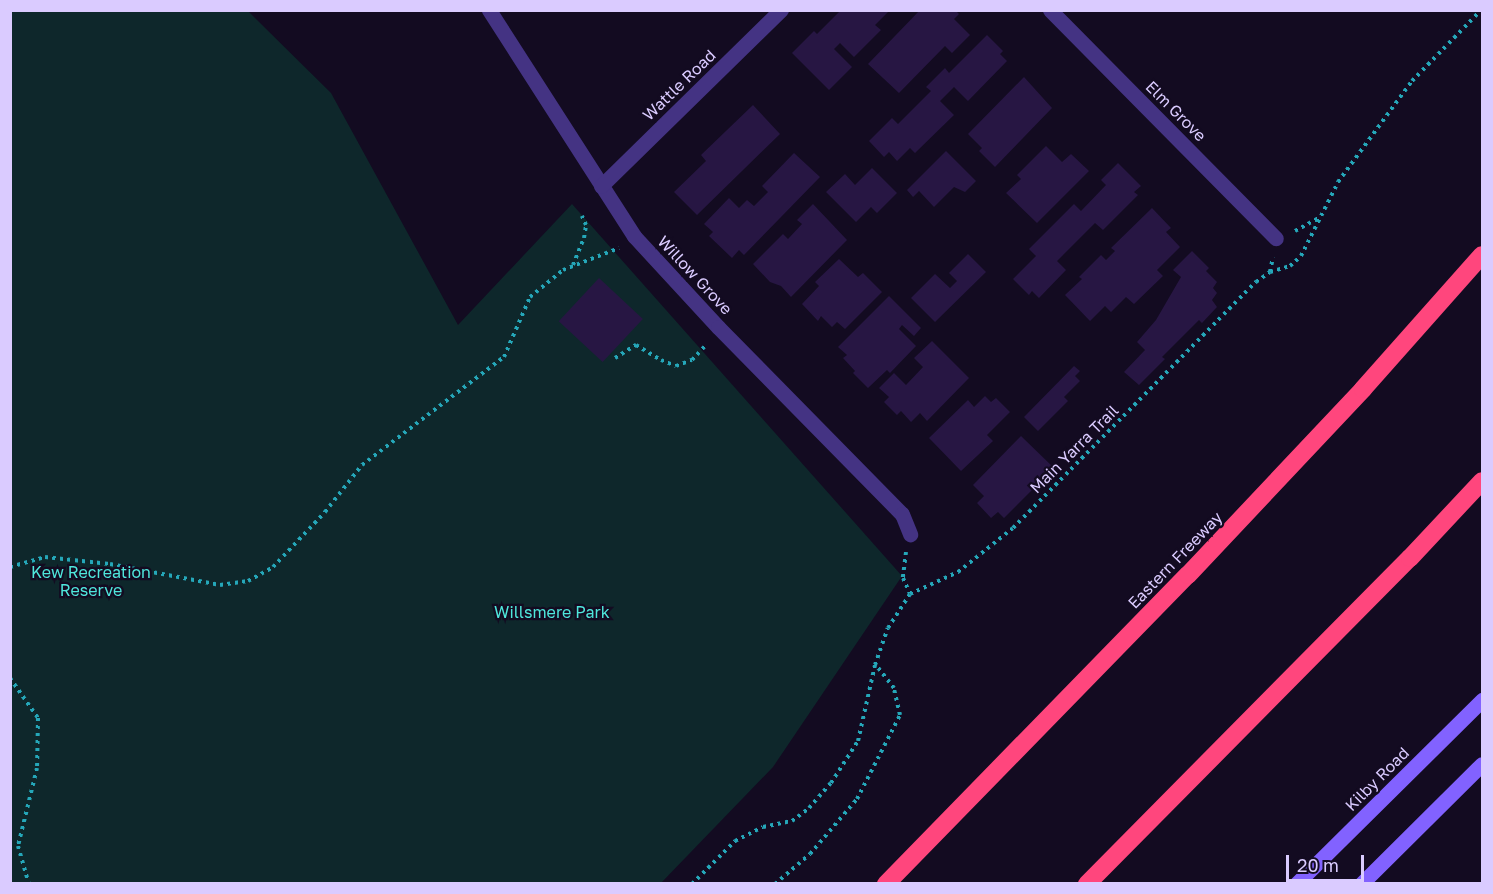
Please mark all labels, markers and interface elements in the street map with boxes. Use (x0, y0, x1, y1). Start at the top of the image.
street label: Wattle Road (639, 46, 719, 124)
street label: Elm Grove (1142, 77, 1210, 145)
street label: Willow Grove (654, 232, 736, 318)
street label: Main Yarra Trail (1026, 401, 1122, 497)
street label: Eastern Freeway (1124, 508, 1226, 612)
park label: Kew Recreation Reserve (31, 562, 151, 600)
park label: Willsmere Park (494, 602, 610, 622)
street label: Kilby Road (1341, 743, 1413, 815)
scale bar (1289, 843, 1367, 881)
text: 20 m (1297, 854, 1339, 876)

